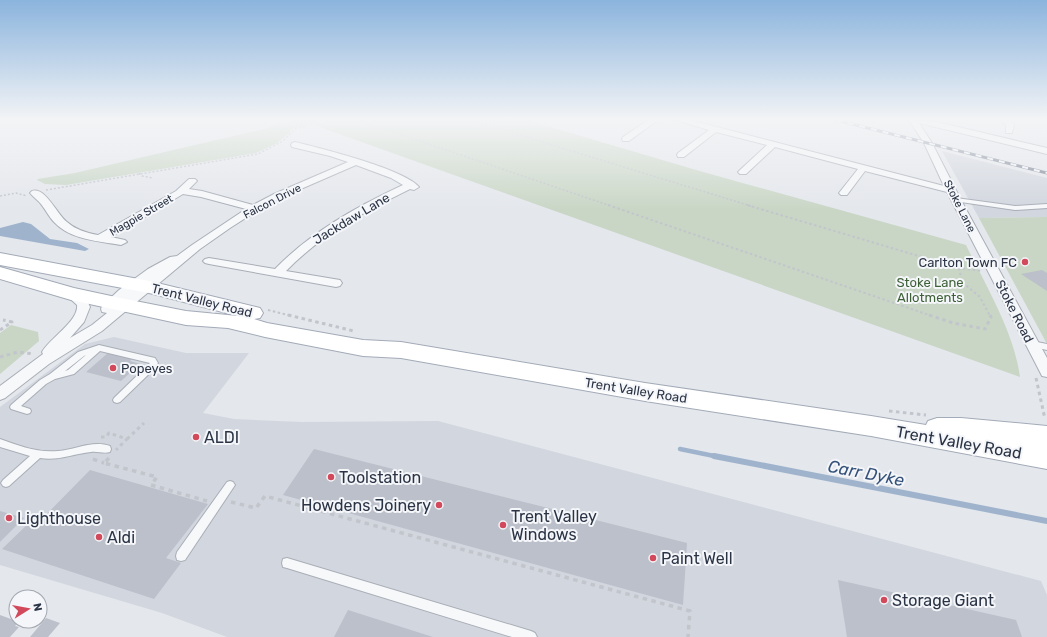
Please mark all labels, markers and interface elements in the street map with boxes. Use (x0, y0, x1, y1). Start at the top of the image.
street label: Stoke Lane (941, 178, 978, 234)
street label: Falcon Drive (241, 181, 303, 222)
street label: Jackdaw Lane (310, 190, 392, 247)
street label: Magpie Street (107, 192, 176, 239)
place label: Carlton Town FC (919, 255, 1017, 270)
marker: Carlton Town FC (1020, 257, 1030, 267)
park label: Stoke Lane Allotments (896, 275, 964, 305)
street label: Stoke Road (992, 277, 1037, 345)
street label: Trent Valley Road (150, 281, 254, 320)
place label: Popeyes (121, 361, 173, 376)
marker: Popeyes (108, 363, 118, 373)
street label: Trent Valley Road (584, 375, 688, 406)
street label: Trent Valley Road (895, 422, 1023, 463)
place label: ALDI (204, 428, 239, 447)
marker: ALDI (191, 432, 201, 442)
water label: Carr Dyke (826, 456, 906, 490)
place label: Toolstation (339, 468, 421, 487)
marker: Toolstation (326, 472, 336, 482)
place label: Howdens Joinery (301, 496, 431, 515)
marker: Howdens Joinery (434, 500, 444, 510)
place label: Trent Valley Windows (511, 507, 597, 544)
place label: Lighthouse (17, 509, 101, 528)
marker: Lighthouse (4, 513, 14, 523)
marker: Trent Valley Windows (498, 520, 508, 530)
place label: Aldi (107, 528, 135, 547)
marker: Aldi (94, 532, 104, 542)
place label: Paint Well (661, 549, 733, 568)
marker: Paint Well (648, 553, 658, 563)
north arrow (8, 589, 48, 629)
place label: Storage Giant (892, 591, 994, 610)
marker: Storage Giant (879, 595, 889, 605)
text: N (30, 602, 44, 612)

